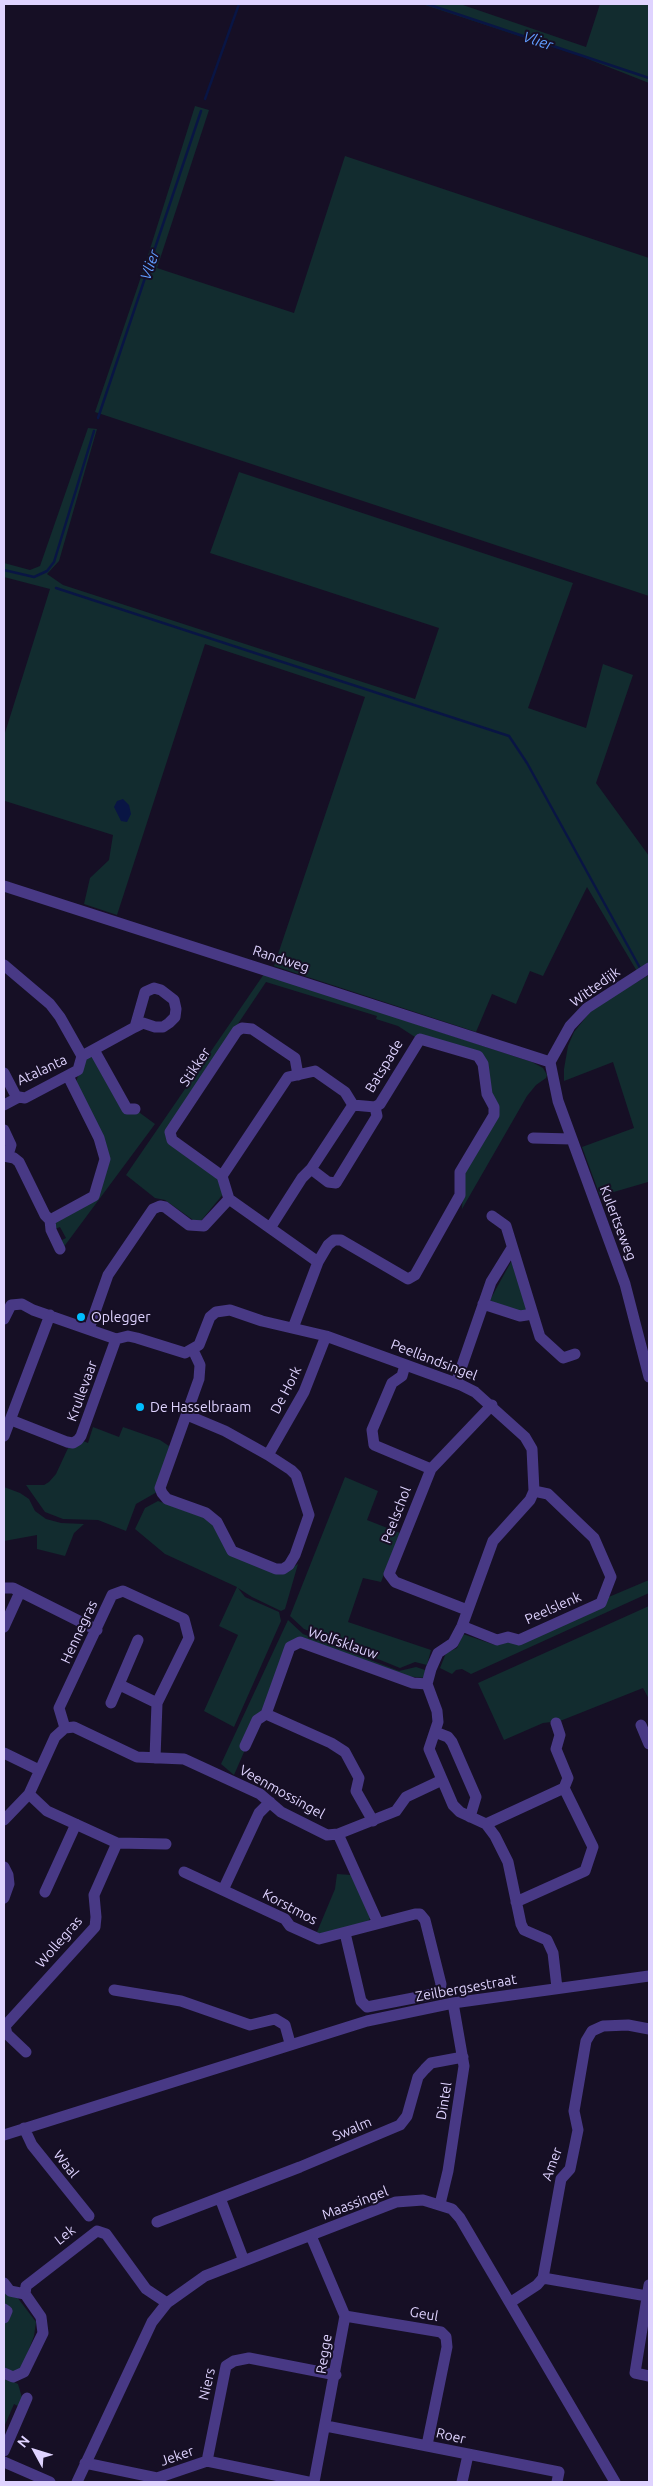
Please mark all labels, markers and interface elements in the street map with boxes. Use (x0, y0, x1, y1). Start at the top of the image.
water label: Vlier (521, 28, 555, 54)
water label: Vlier (137, 248, 163, 282)
street label: Randweg (250, 942, 312, 976)
street label: Wittedijk (567, 963, 623, 1011)
street label: Batspade (362, 1036, 406, 1096)
street label: Stikker (176, 1044, 214, 1090)
street label: Atalanta (14, 1051, 70, 1089)
street label: Kulertseweg (596, 1183, 640, 1263)
place label: Oplegger (91, 1309, 151, 1325)
marker: Oplegger (75, 1311, 87, 1323)
street label: Peellandsingel (388, 1336, 480, 1384)
street label: Krullevaar (63, 1358, 101, 1424)
street label: De Hork (267, 1363, 305, 1417)
place label: De Hasselbraam (150, 1399, 251, 1415)
marker: De Hasselbraam (134, 1401, 146, 1413)
street label: Peelschol (377, 1484, 415, 1546)
street label: Peelslenk (522, 1588, 584, 1628)
street label: Hennegras (57, 1598, 101, 1666)
street label: Wolfsklauw (306, 1623, 380, 1663)
street label: Veenmossingel (236, 1762, 328, 1822)
street label: Korstmos (260, 1886, 320, 1928)
street label: Wollegras (32, 1913, 86, 1971)
street label: Zeilbergsestraat (414, 1971, 518, 2005)
street label: Dintel (433, 2081, 455, 2121)
street label: Swalm (330, 2113, 374, 2145)
street label: Amer (538, 2145, 566, 2183)
street label: Waal (50, 2147, 82, 2181)
street label: Maassingel (320, 2183, 390, 2223)
street label: Lek (51, 2222, 79, 2248)
street label: Geul (408, 2303, 440, 2325)
street label: Regge (313, 2333, 335, 2375)
street label: Niers (195, 2366, 219, 2402)
street label: Roer (434, 2424, 468, 2448)
north arrow (10, 2426, 60, 2476)
text: N (14, 2432, 33, 2451)
street label: Jeker (158, 2442, 196, 2470)

